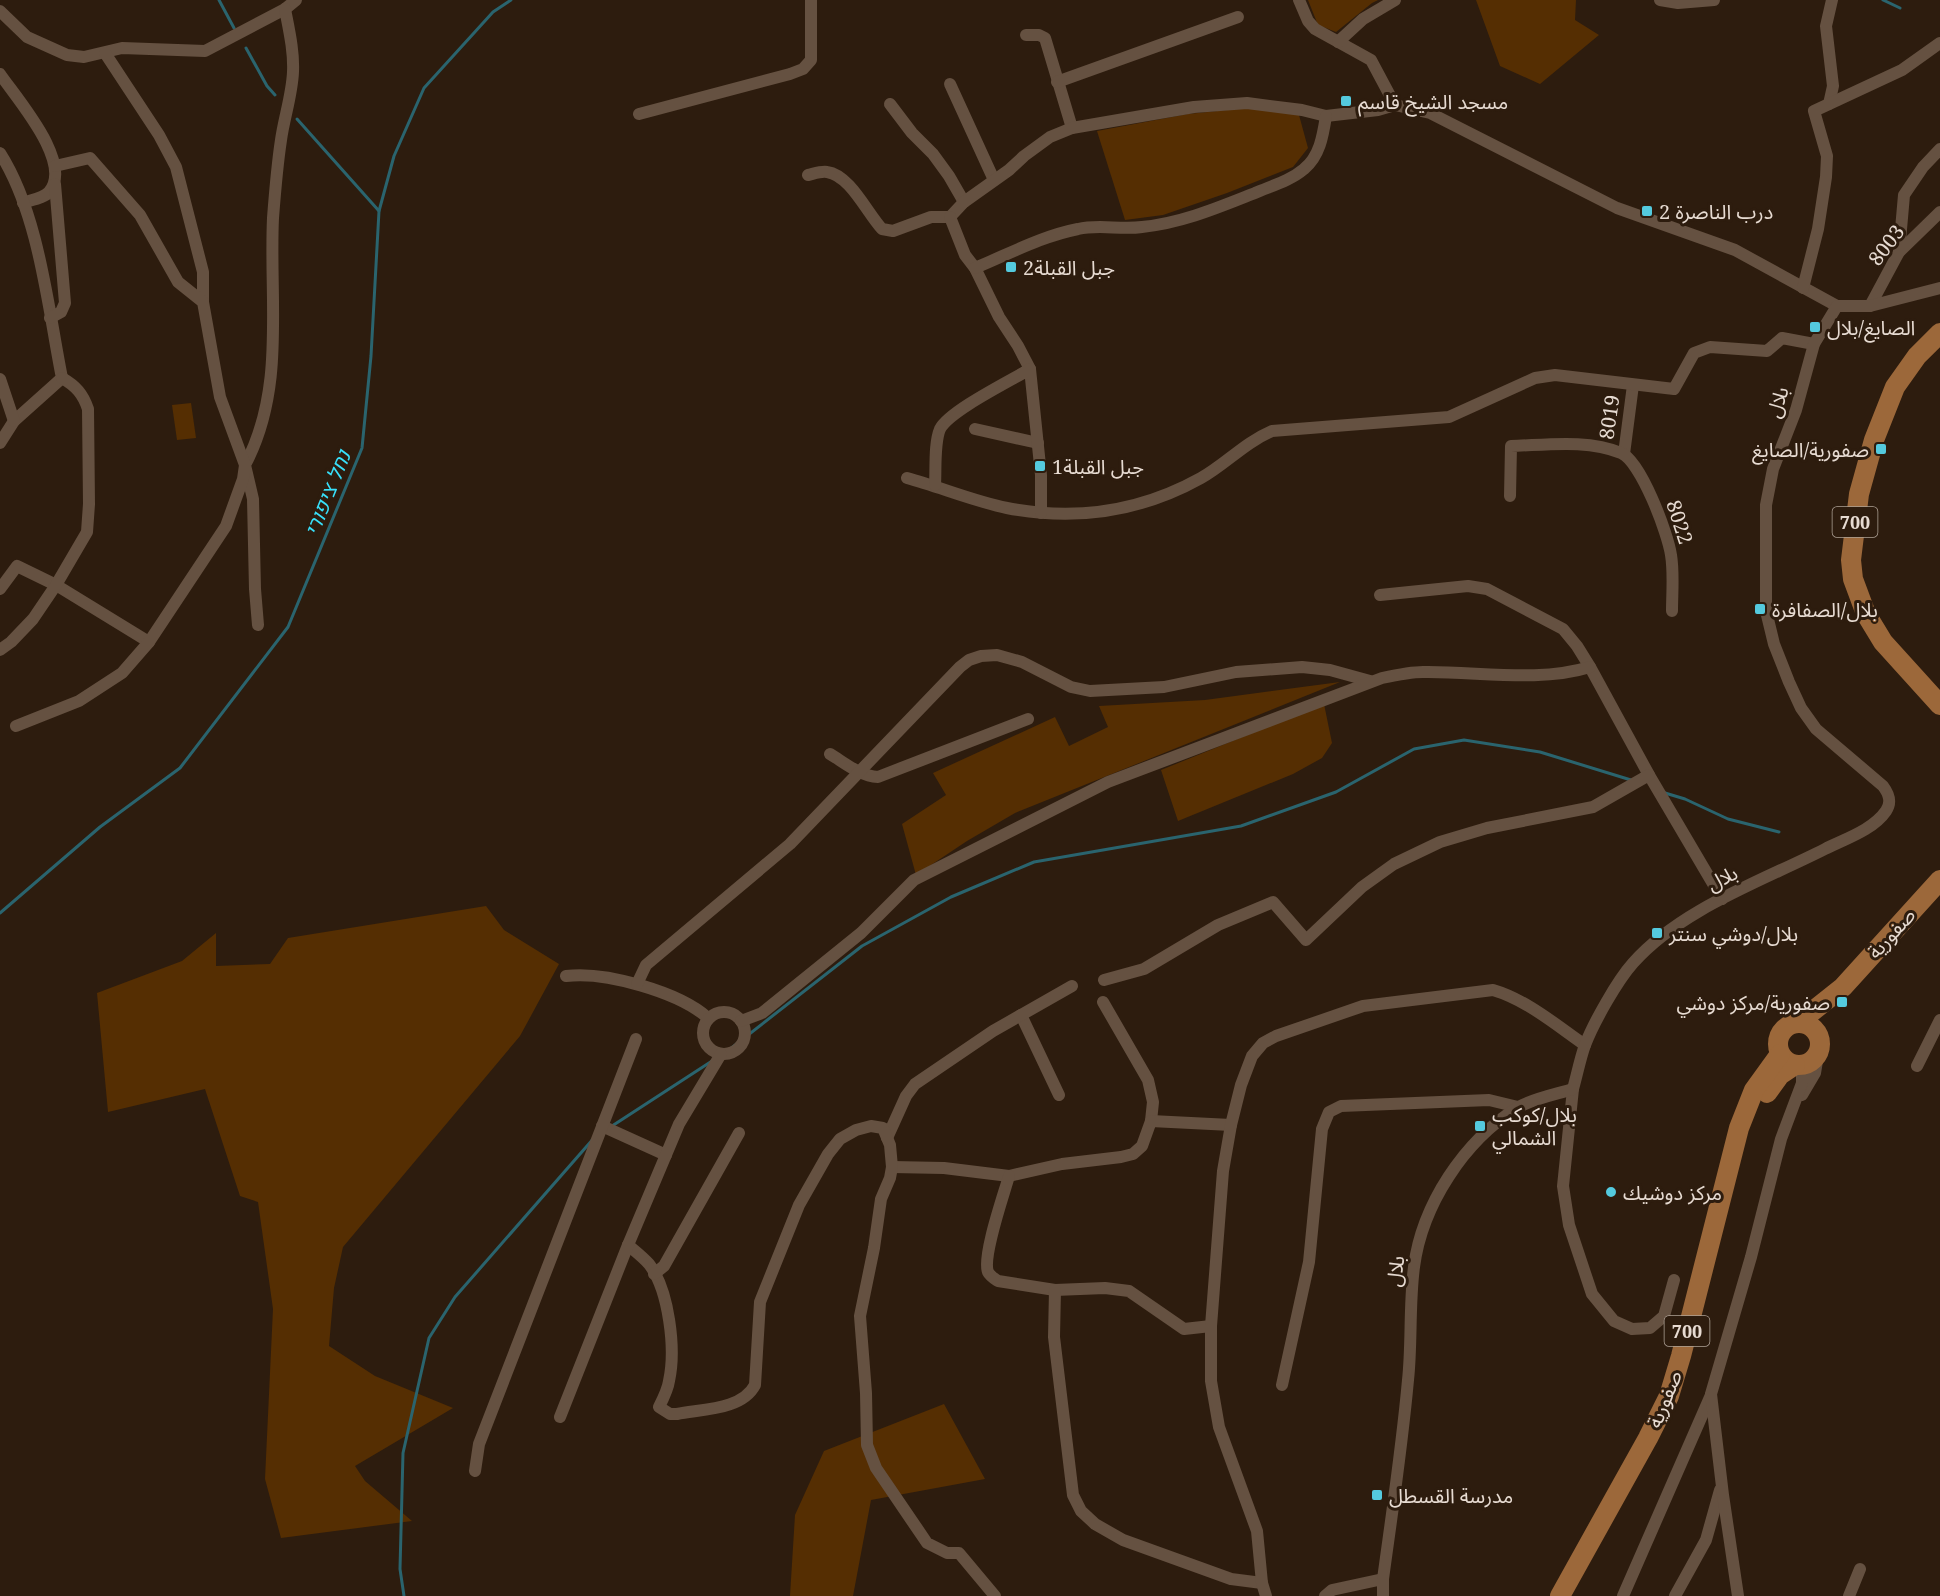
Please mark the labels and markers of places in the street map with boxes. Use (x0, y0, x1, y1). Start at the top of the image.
place label: مسجد الشيخ قاسم (1358, 88, 1508, 117)
marker: مسجد الشيخ قاسم (1339, 94, 1353, 108)
place label: درب الناصرة 2 (1659, 198, 1773, 225)
marker: درب الناصرة 2 (1640, 204, 1654, 218)
place label: جبل القبلة2 (1023, 254, 1115, 281)
marker: جبل القبلة2 (1004, 260, 1018, 274)
place label: الصايغ/بلال (1827, 314, 1915, 343)
marker: الصايغ/بلال (1808, 320, 1822, 334)
place label: صفورية/الصايغ (1752, 436, 1869, 465)
marker: صفورية/الصايغ (1874, 442, 1888, 456)
place label: جبل القبلة1 (1052, 453, 1144, 480)
marker: جبل القبلة1 (1033, 459, 1047, 473)
place label: بلال/الصفافرة (1772, 596, 1878, 623)
marker: بلال/الصفافرة (1753, 602, 1767, 616)
place label: بلال/دوشي سنتر (1668, 920, 1798, 949)
marker: بلال/دوشي سنتر (1650, 926, 1664, 940)
place label: صفورية/مركز دوشي (1677, 989, 1830, 1018)
marker: صفورية/مركز دوشي (1835, 995, 1849, 1009)
place label: بلال/كوكب الشمالي (1492, 1101, 1577, 1153)
marker: بلال/كوكب الشمالي (1473, 1119, 1487, 1133)
place label: مركز دوشيك (1623, 1179, 1722, 1206)
marker: مركز دوشيك (1604, 1185, 1618, 1199)
place label: مدرسة القسطل (1389, 1482, 1513, 1509)
marker: مدرسة القسطل (1370, 1488, 1384, 1502)

